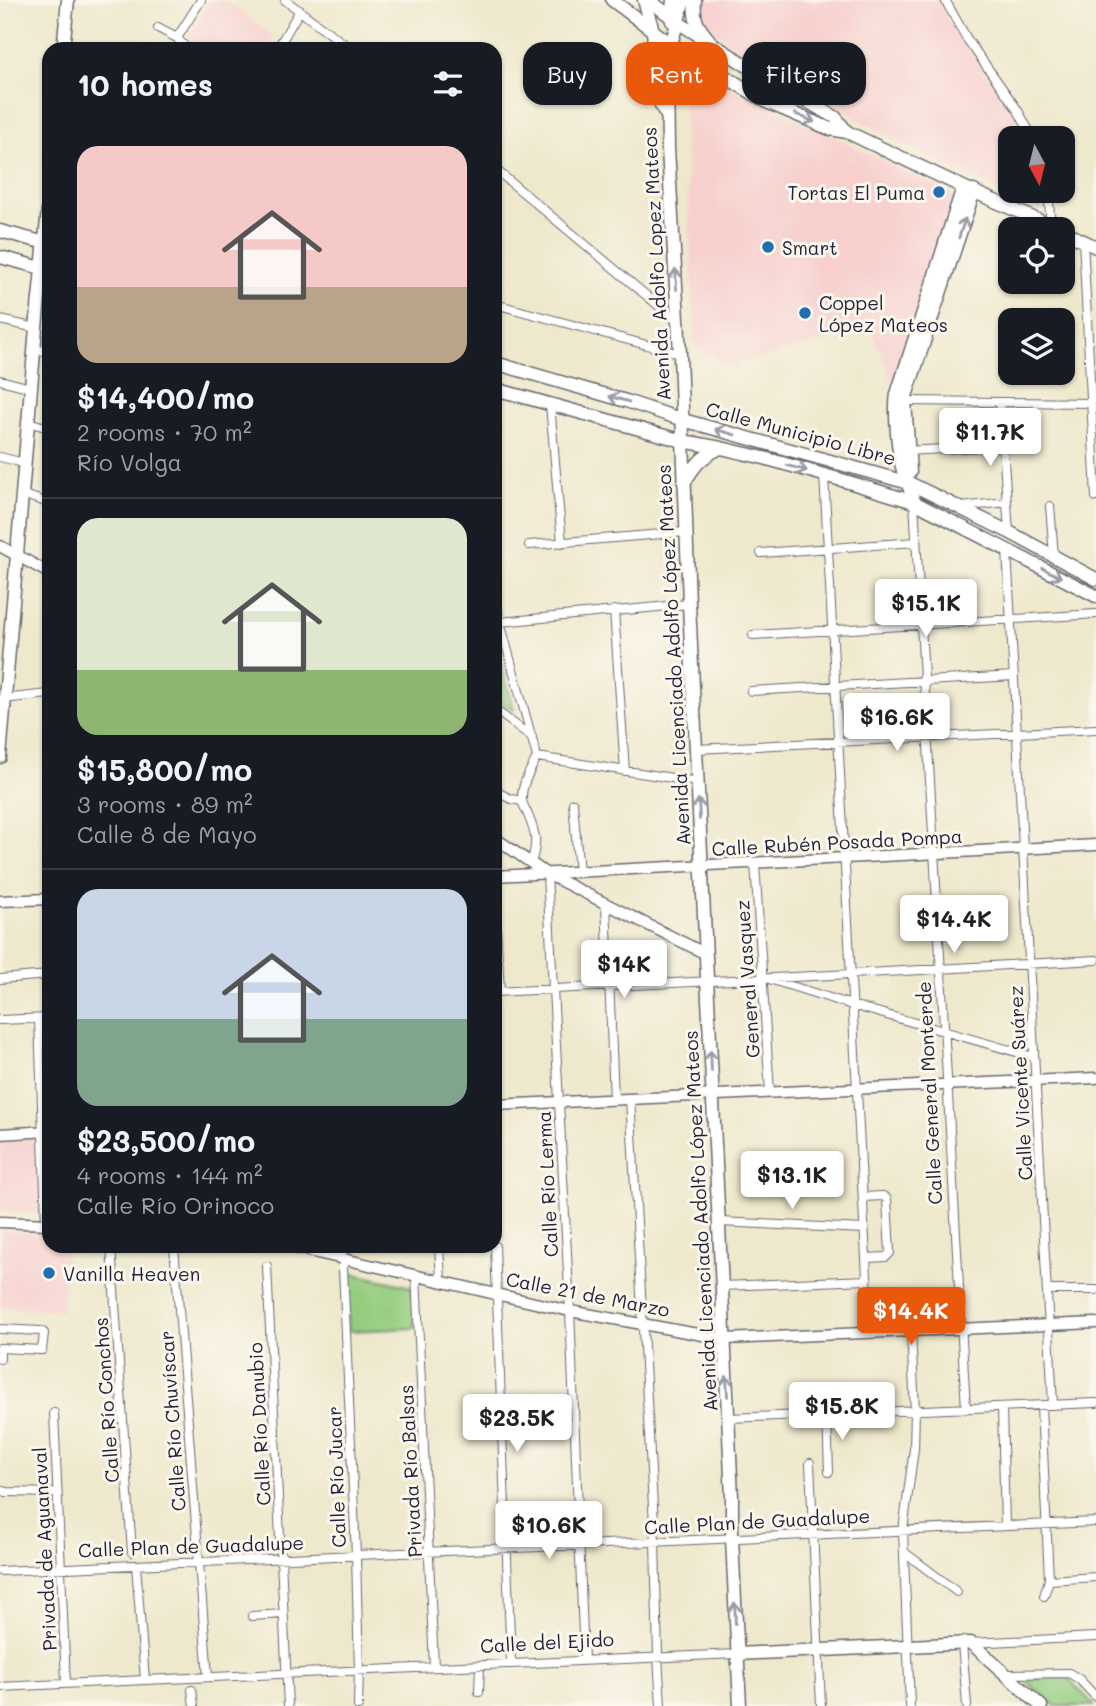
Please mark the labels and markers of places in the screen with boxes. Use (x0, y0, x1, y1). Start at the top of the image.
place label: Tortas El Puma (787, 180, 925, 205)
marker: Tortas El Puma (931, 184, 947, 200)
place label: Smart (782, 235, 838, 260)
marker: Smart (760, 239, 776, 255)
place label: Coppel López Mateos (819, 290, 948, 337)
marker: Coppel López Mateos (797, 305, 813, 321)
pin: $11.7K (933, 408, 1047, 468)
pin: $15.1K (869, 580, 983, 639)
pin: $16.6K (840, 694, 954, 753)
pin: $14.4K (897, 895, 1011, 955)
pin: $14K (583, 940, 665, 1000)
pin: $13.1K (735, 1152, 849, 1211)
place label: Vanilla Heaven (63, 1261, 200, 1286)
marker: Vanilla Heaven (41, 1265, 57, 1281)
pin: $14.4K (854, 1288, 968, 1347)
pin: $15.8K (785, 1382, 899, 1442)
pin: $23.5K (460, 1394, 574, 1454)
pin: $10.6K (492, 1502, 606, 1561)

